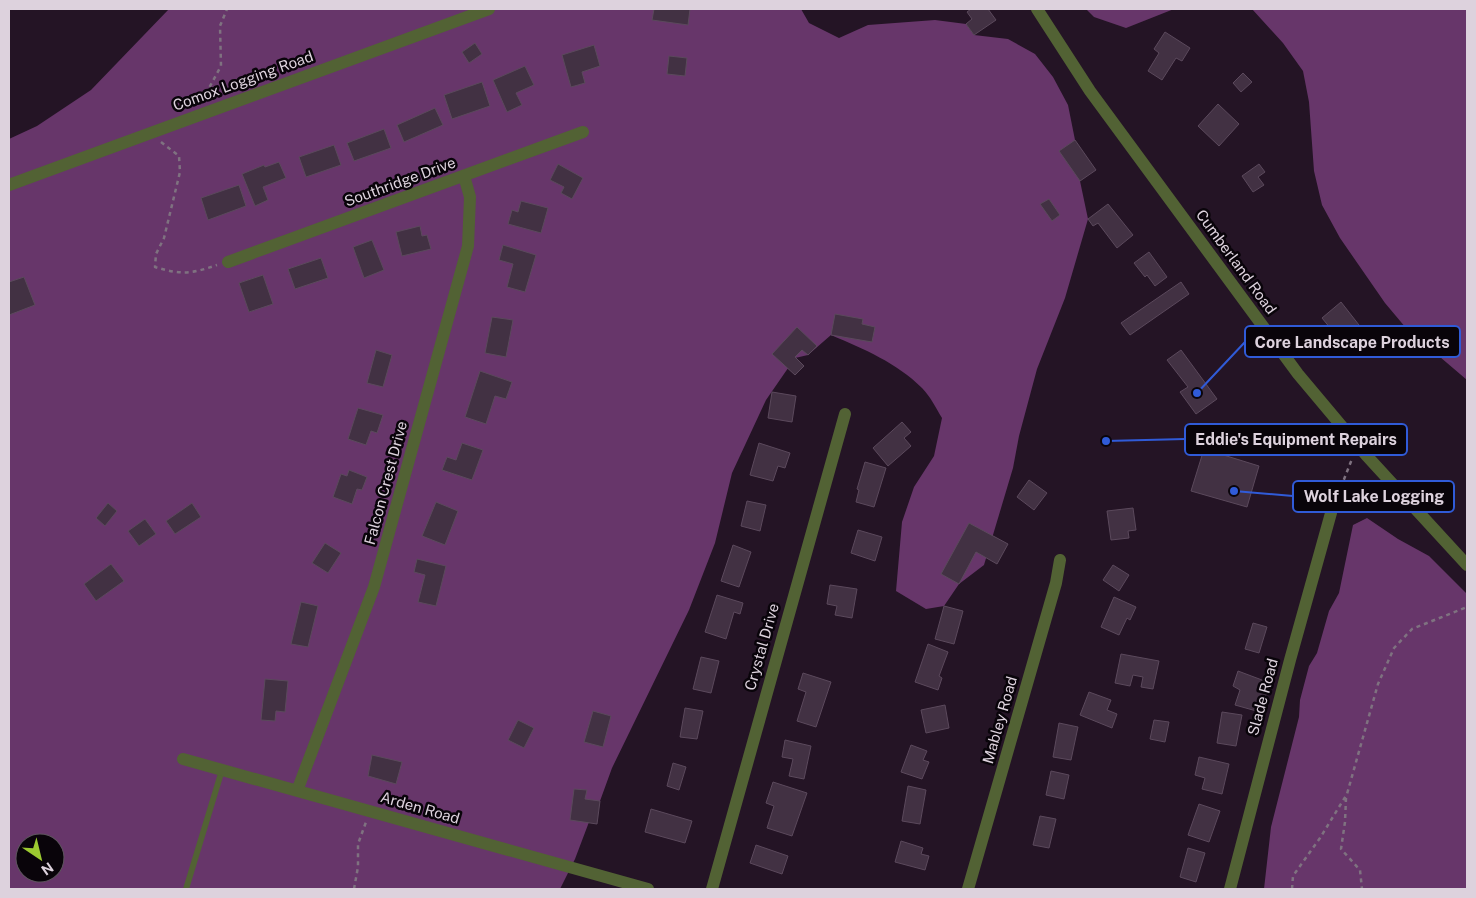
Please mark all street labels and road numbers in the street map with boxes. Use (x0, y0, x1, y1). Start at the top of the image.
street label: Comox Logging Road (170, 47, 315, 114)
street label: Southridge Drive (342, 153, 458, 210)
street label: Cumberland Road (1193, 206, 1280, 317)
street label: Falcon Crest Drive (361, 419, 410, 547)
street label: Crystal Drive (741, 601, 782, 692)
street label: Slade Road (1244, 656, 1281, 737)
street label: Mabley Road (979, 674, 1020, 766)
street label: Arden Road (379, 788, 462, 827)

